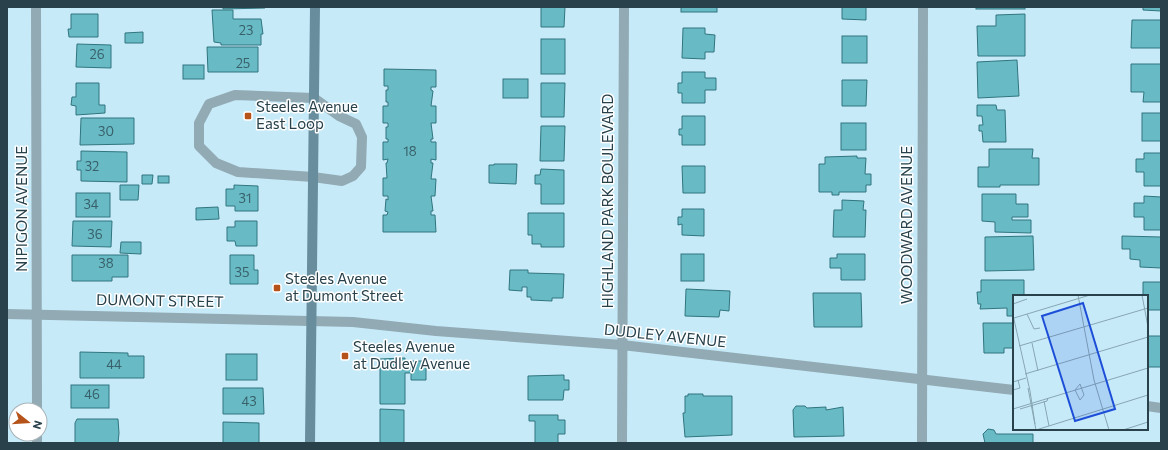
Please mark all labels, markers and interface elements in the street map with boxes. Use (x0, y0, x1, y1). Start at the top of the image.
house number: 23 (239, 22, 253, 38)
house number: 26 (89, 46, 105, 62)
house number: 25 (236, 55, 250, 71)
street label: HIGHLAND PARK BOULEVARD (598, 94, 616, 308)
place label: Steeles Avenue East Loop (256, 97, 358, 132)
marker: Steeles Avenue East Loop (243, 111, 253, 121)
house number: 30 (98, 123, 114, 139)
house number: 18 (403, 143, 417, 159)
street label: NIPIGON AVENUE (12, 146, 30, 272)
street label: WOODWARD AVENUE (897, 146, 915, 304)
house number: 32 (85, 158, 99, 174)
house number: 31 (239, 190, 251, 206)
house number: 34 (83, 196, 99, 212)
house number: 36 (87, 226, 103, 242)
house number: 38 (98, 255, 114, 271)
house number: 35 (235, 264, 249, 280)
place label: Steeles Avenue at Dumont Street (285, 269, 403, 304)
marker: Steeles Avenue at Dumont Street (272, 283, 282, 293)
street label: DUMONT STREET (96, 290, 224, 310)
inset map (1013, 295, 1148, 430)
street label: DUDLEY AVENUE (603, 320, 727, 350)
place label: Steeles Avenue at Dudley Avenue (353, 337, 470, 372)
marker: Steeles Avenue at Dudley Avenue (340, 351, 350, 361)
house number: 44 (106, 356, 122, 372)
house number: 46 (84, 386, 100, 402)
house number: 43 (241, 393, 257, 409)
north arrow (8, 402, 48, 442)
text: N (31, 419, 45, 431)

